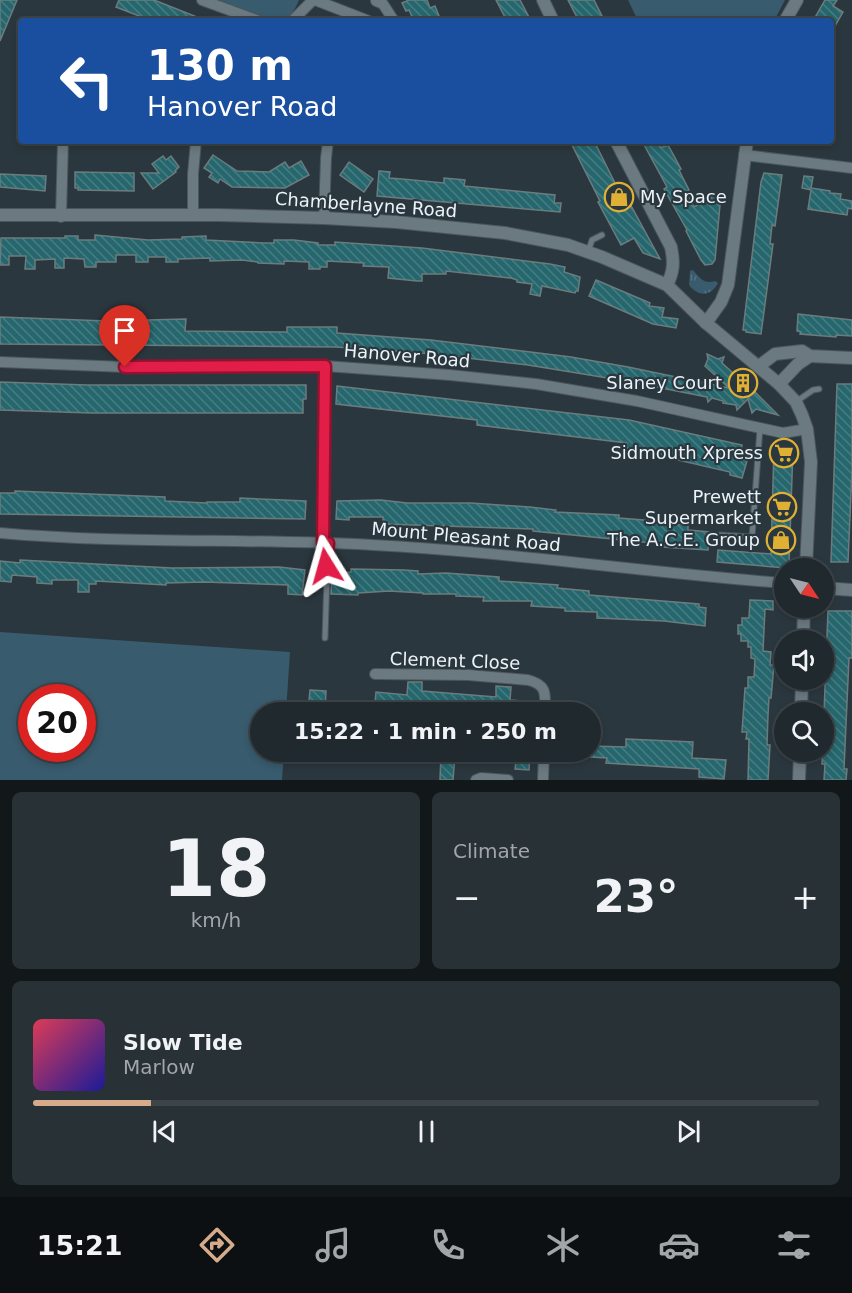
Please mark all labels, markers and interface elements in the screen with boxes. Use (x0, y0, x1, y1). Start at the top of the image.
text: 130 m (147, 41, 293, 90)
icon: left (48, 42, 126, 120)
text: Hanover Road (147, 91, 338, 122)
shop icon: My Space (603, 181, 635, 213)
place label: My Space (640, 186, 727, 207)
street label: Chamberlayne Road (274, 188, 458, 221)
pin (99, 305, 150, 367)
icon: arrive (108, 314, 141, 347)
street label: Hanover Road (343, 340, 471, 371)
building icon: Slaney Court (727, 367, 759, 399)
place label: Slaney Court (606, 372, 722, 393)
supermarket icon: Sidmouth Xpress (768, 437, 800, 469)
place label: Sidmouth Xpress (610, 442, 763, 463)
place label: Prewett Supermarket (645, 486, 761, 528)
supermarket icon: Prewett Supermarket (766, 491, 798, 523)
street label: Mount Pleasant Road (371, 518, 562, 555)
shop icon: The A.C.E. Group (765, 524, 797, 556)
place label: The A.C.E. Group (606, 529, 760, 550)
position arrow (294, 534, 358, 598)
north arrow (774, 558, 834, 618)
map controls (774, 558, 834, 762)
button: sound (774, 630, 834, 690)
street label: Clement Close (389, 648, 521, 673)
speed limit sign: 20 (18, 684, 96, 762)
button: search (774, 702, 834, 762)
text: 15:22 · 1 min · 250 m (294, 719, 557, 744)
text: 18 (162, 824, 270, 914)
text: Climate (453, 839, 530, 863)
text: 23° (593, 870, 679, 923)
text: − (453, 878, 481, 917)
text: + (791, 878, 819, 917)
text: km/h (191, 908, 241, 932)
text: Slow Tide (123, 1030, 243, 1055)
text: Marlow (123, 1055, 195, 1079)
icon: previous (148, 1115, 181, 1148)
icon: pause (410, 1115, 443, 1148)
icon: next (672, 1115, 705, 1148)
icon: directions (196, 1224, 238, 1266)
icon: music (312, 1224, 354, 1266)
icon: phone (427, 1224, 469, 1266)
icon: climate (542, 1224, 584, 1266)
icon: car (658, 1224, 700, 1266)
icon: filters (773, 1224, 815, 1266)
text: 15:21 (37, 1230, 123, 1261)

